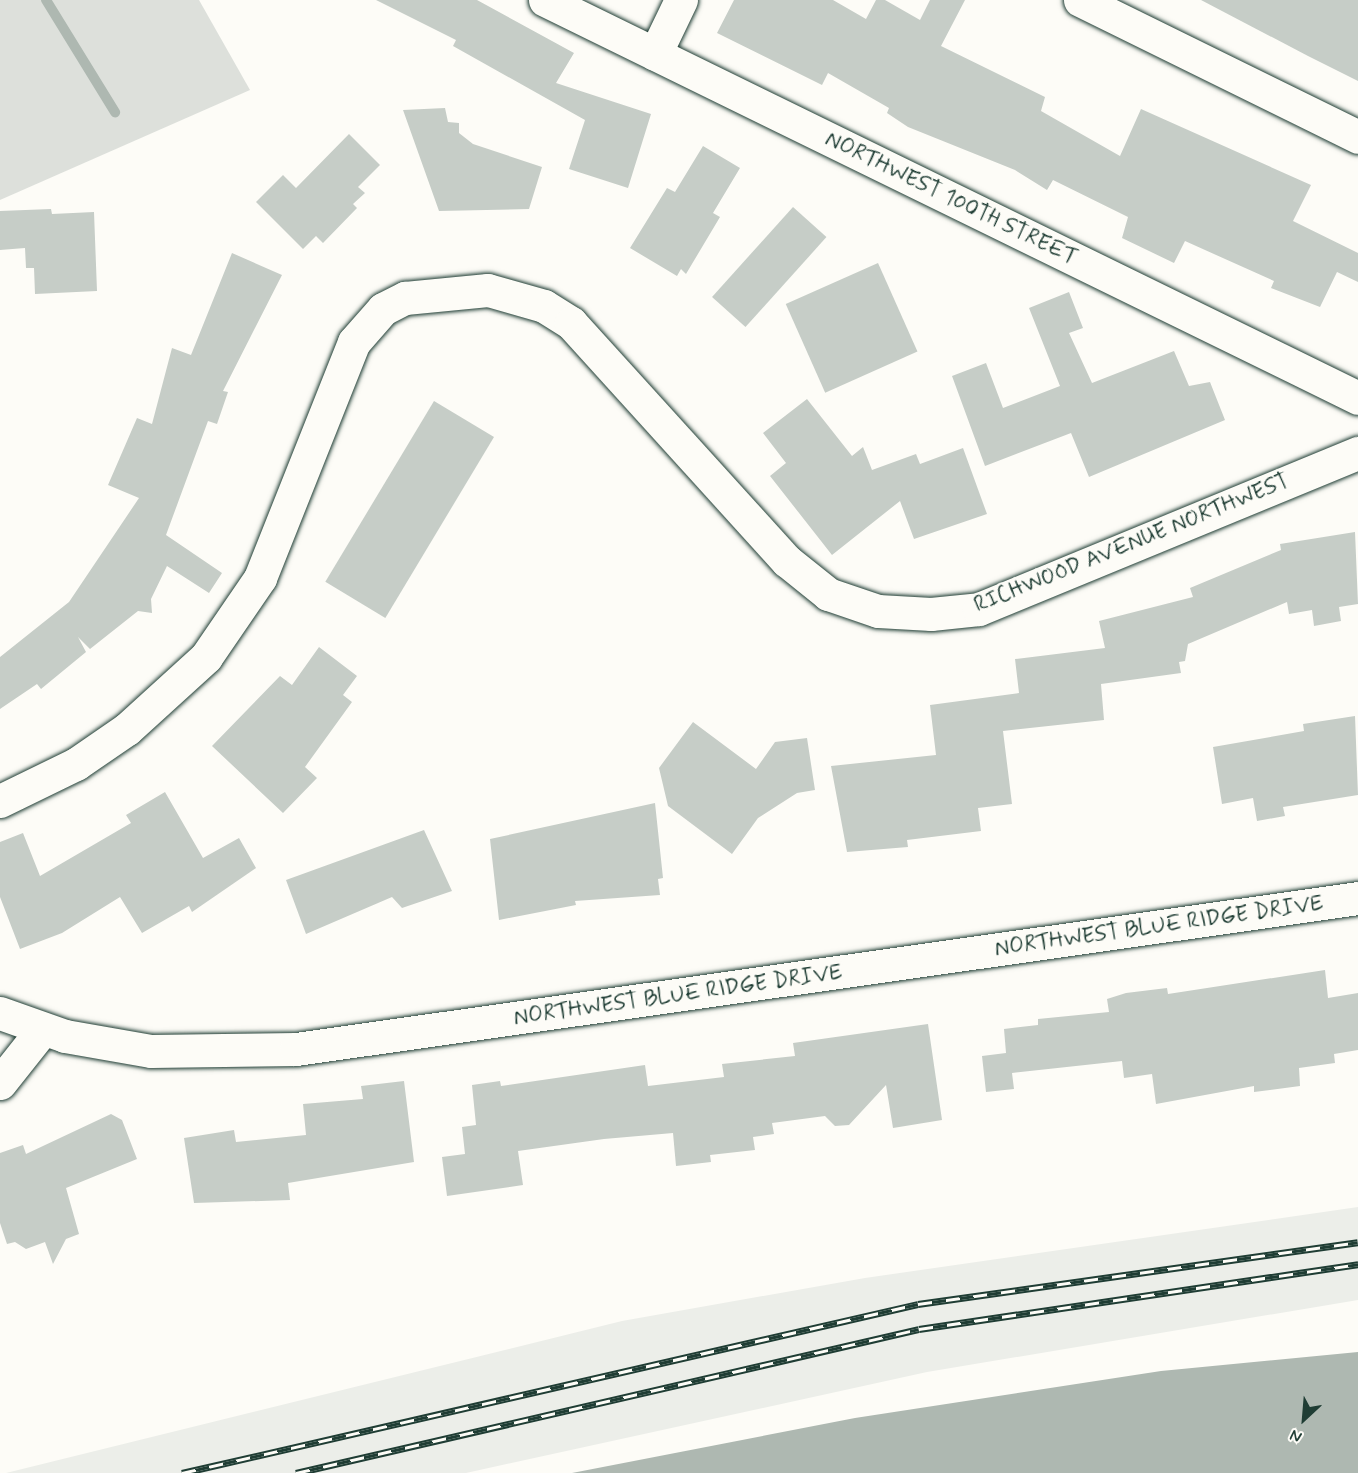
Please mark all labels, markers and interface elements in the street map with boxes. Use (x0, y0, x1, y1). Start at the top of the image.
street label: NORTHWEST 100TH STREET (819, 126, 1083, 272)
street label: RICHWOOD AVENUE NORTHWEST (971, 469, 1293, 619)
street label: NORTHWEST BLUE RIDGE DRIVE (989, 890, 1329, 964)
street label: NORTHWEST BLUE RIDGE DRIVE (508, 959, 848, 1033)
north arrow (1274, 1389, 1334, 1449)
text: N (1286, 1424, 1305, 1447)

